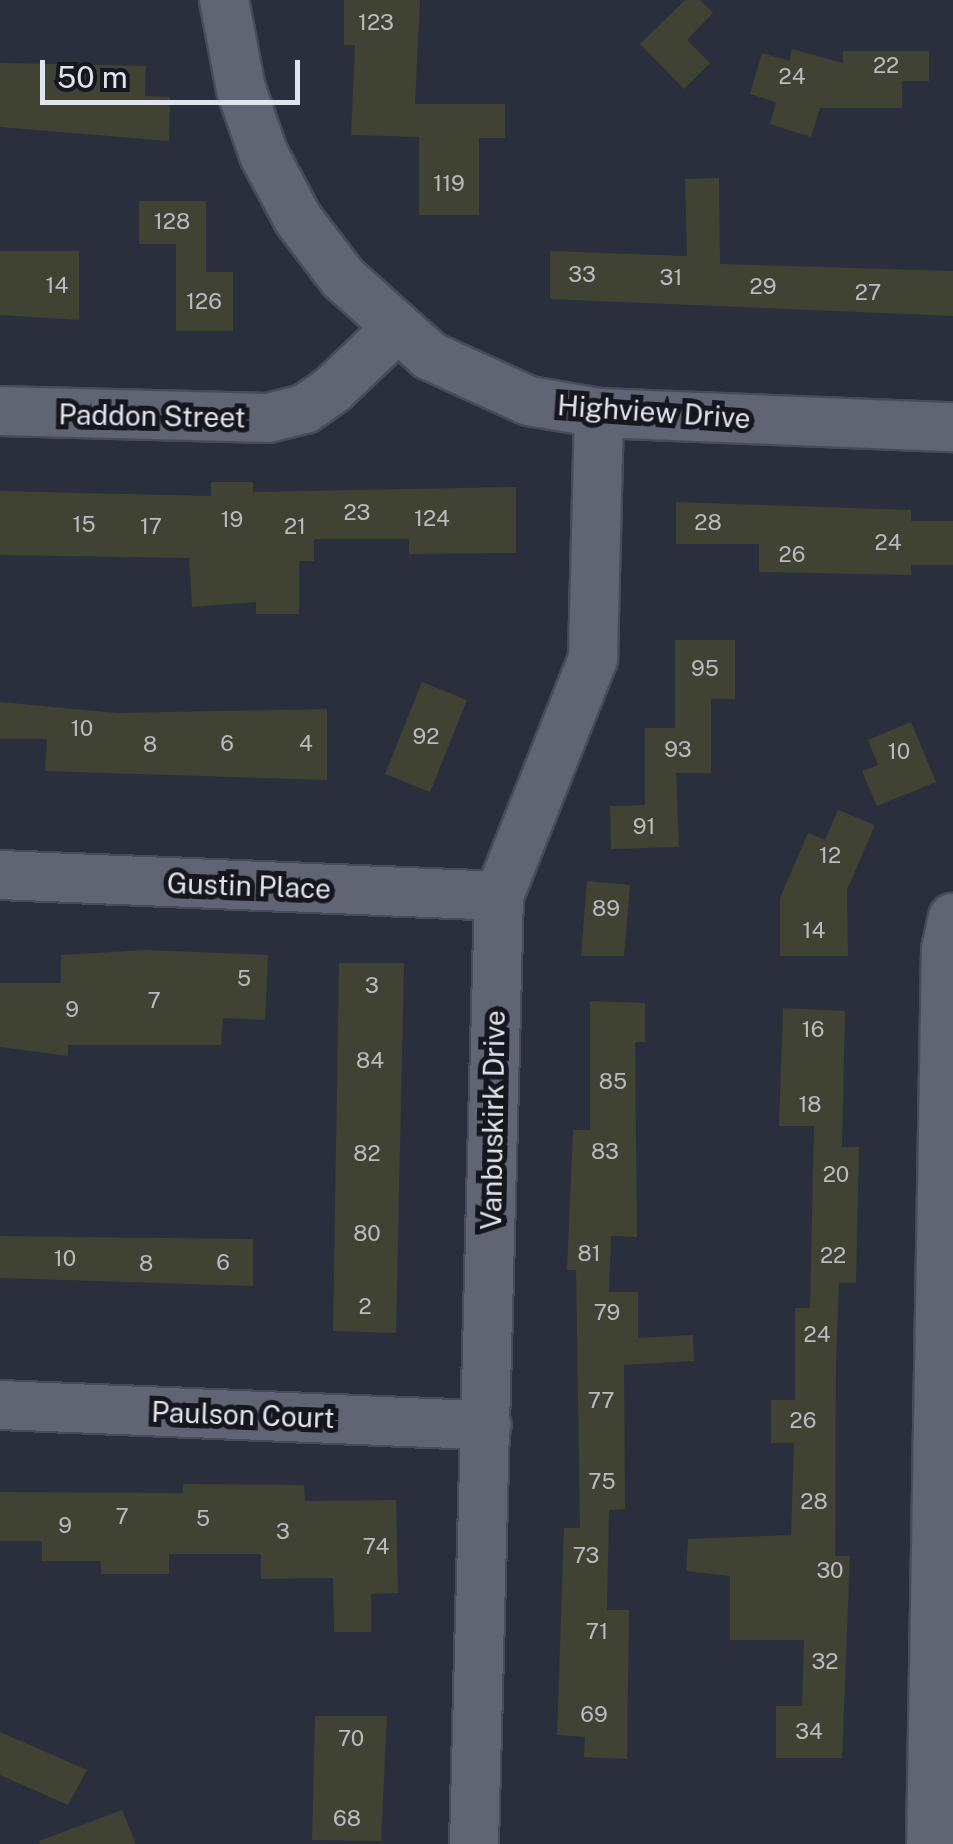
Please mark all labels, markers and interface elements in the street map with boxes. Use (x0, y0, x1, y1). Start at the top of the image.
house number: 123 (358, 10, 394, 36)
scale bar (45, 40, 305, 102)
house number: 22 (873, 53, 899, 79)
text: 50 m (57, 59, 128, 95)
house number: 24 (779, 64, 805, 90)
house number: 119 (433, 171, 465, 197)
house number: 128 (154, 209, 190, 235)
house number: 33 (568, 262, 596, 288)
house number: 31 (660, 265, 682, 291)
house number: 14 (46, 273, 68, 299)
house number: 29 (750, 274, 776, 300)
house number: 27 (855, 280, 881, 306)
house number: 126 (186, 289, 222, 315)
street label: Highview Drive (556, 388, 752, 436)
street label: Paddon Street (58, 398, 246, 434)
house number: 23 (344, 500, 370, 526)
house number: 124 (414, 506, 450, 532)
house number: 19 (221, 507, 243, 533)
house number: 28 (694, 510, 722, 536)
house number: 15 (72, 512, 96, 538)
house number: 17 (140, 514, 162, 540)
house number: 21 (284, 514, 306, 540)
house number: 24 (875, 530, 901, 556)
house number: 26 (779, 542, 805, 568)
house number: 95 (691, 656, 719, 682)
house number: 10 (71, 716, 93, 742)
house number: 92 (413, 724, 439, 750)
house number: 6 (220, 731, 234, 757)
house number: 4 (299, 731, 313, 757)
house number: 8 (143, 732, 157, 758)
house number: 93 (664, 737, 692, 763)
house number: 10 (888, 739, 910, 765)
house number: 91 (633, 814, 655, 840)
house number: 12 (819, 843, 841, 869)
street label: Gustin Place (166, 866, 332, 906)
house number: 89 (592, 896, 620, 922)
house number: 14 (803, 918, 825, 944)
house number: 5 (237, 966, 251, 992)
house number: 3 (365, 973, 379, 999)
house number: 7 (147, 988, 161, 1014)
house number: 9 (65, 997, 79, 1023)
street label: Vanbuskirk Drive (474, 1010, 512, 1230)
house number: 16 (802, 1017, 824, 1043)
house number: 84 (356, 1048, 384, 1074)
house number: 85 (599, 1069, 627, 1095)
house number: 18 (798, 1092, 822, 1118)
house number: 83 (591, 1139, 619, 1165)
house number: 82 (353, 1141, 381, 1167)
house number: 20 (823, 1162, 849, 1188)
house number: 80 (353, 1221, 381, 1247)
house number: 81 (577, 1241, 601, 1267)
house number: 22 (820, 1243, 846, 1269)
house number: 10 (54, 1246, 76, 1272)
house number: 6 (216, 1250, 230, 1276)
house number: 8 (139, 1251, 153, 1277)
house number: 2 (358, 1294, 372, 1320)
house number: 79 (594, 1300, 620, 1326)
house number: 24 (804, 1322, 830, 1348)
house number: 77 (588, 1388, 614, 1414)
street label: Paulson Court (151, 1395, 335, 1435)
house number: 26 (790, 1408, 816, 1434)
house number: 75 (588, 1469, 616, 1495)
house number: 28 (800, 1489, 828, 1515)
house number: 7 (115, 1504, 129, 1530)
house number: 5 (196, 1506, 210, 1532)
house number: 9 (58, 1513, 72, 1539)
house number: 3 (276, 1519, 290, 1545)
house number: 74 (363, 1534, 389, 1560)
house number: 73 (573, 1543, 599, 1569)
house number: 30 (816, 1558, 844, 1584)
house number: 71 (586, 1619, 608, 1645)
house number: 32 (812, 1649, 838, 1675)
house number: 69 (580, 1702, 608, 1728)
house number: 34 (795, 1719, 823, 1745)
house number: 70 (338, 1726, 364, 1752)
house number: 68 (333, 1806, 361, 1832)

